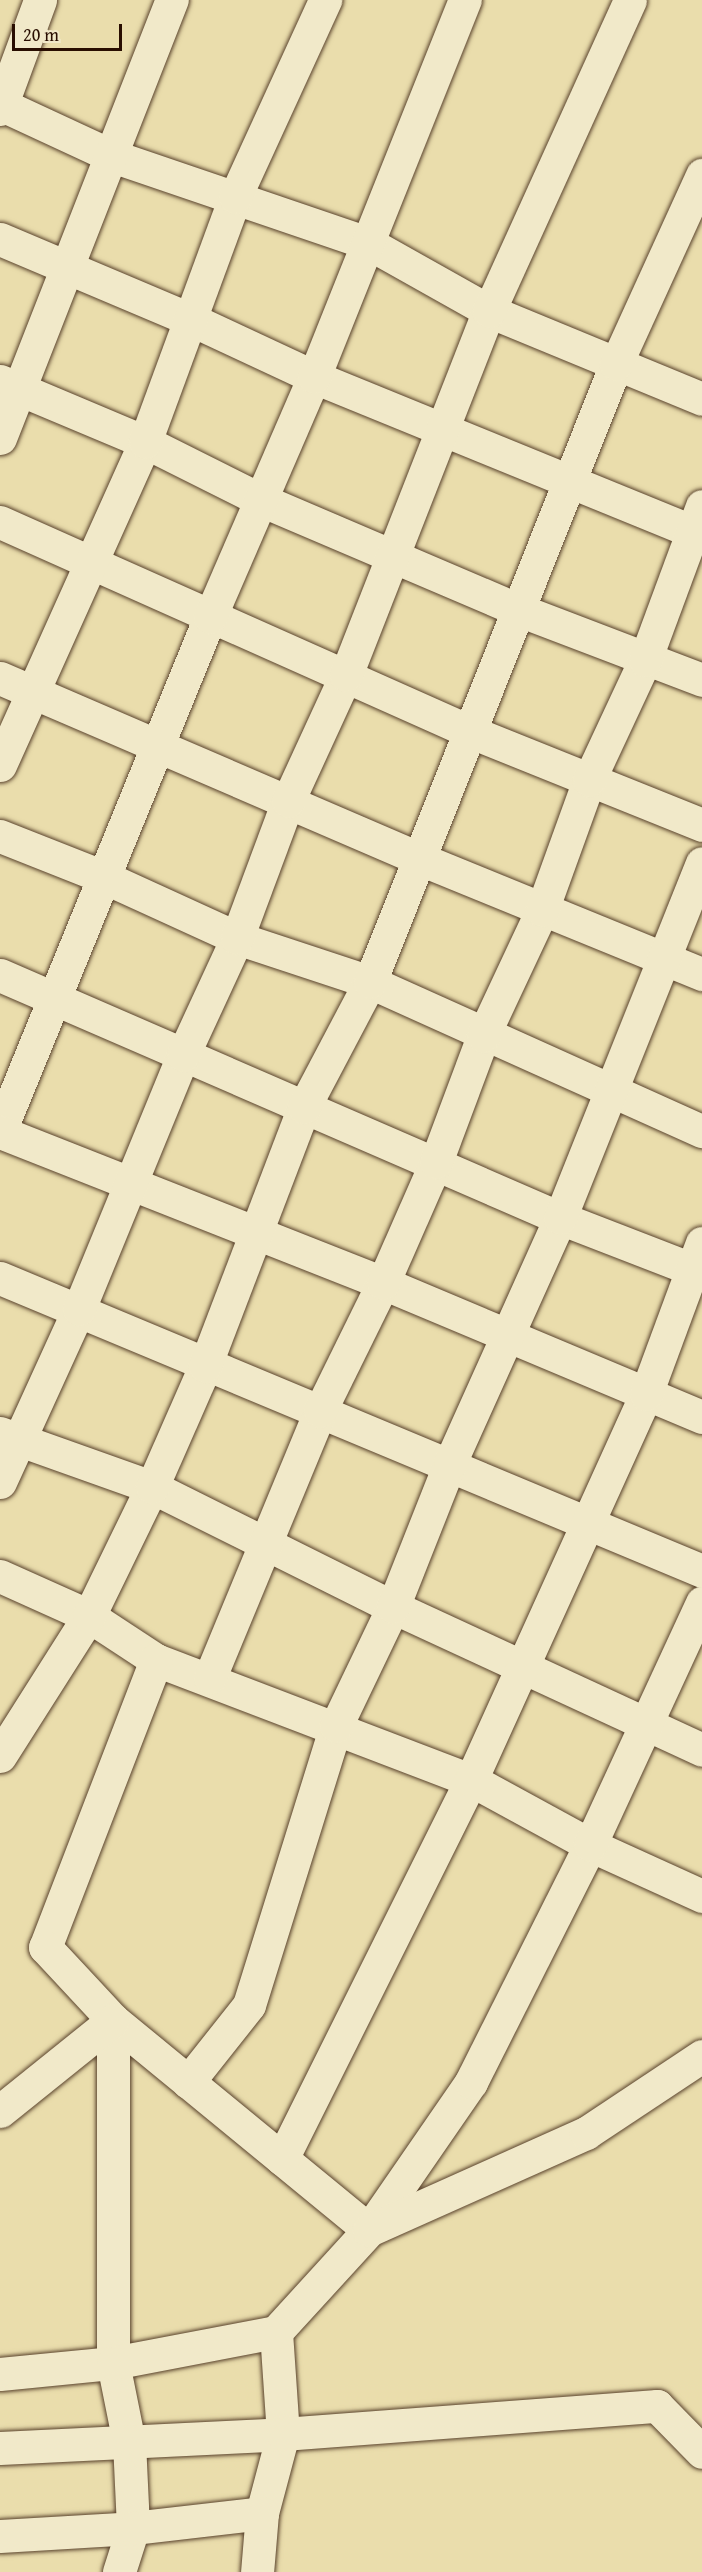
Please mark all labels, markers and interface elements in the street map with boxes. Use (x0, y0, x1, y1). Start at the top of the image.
scale bar (15, 12, 124, 50)
text: 20 m (23, 21, 59, 48)

